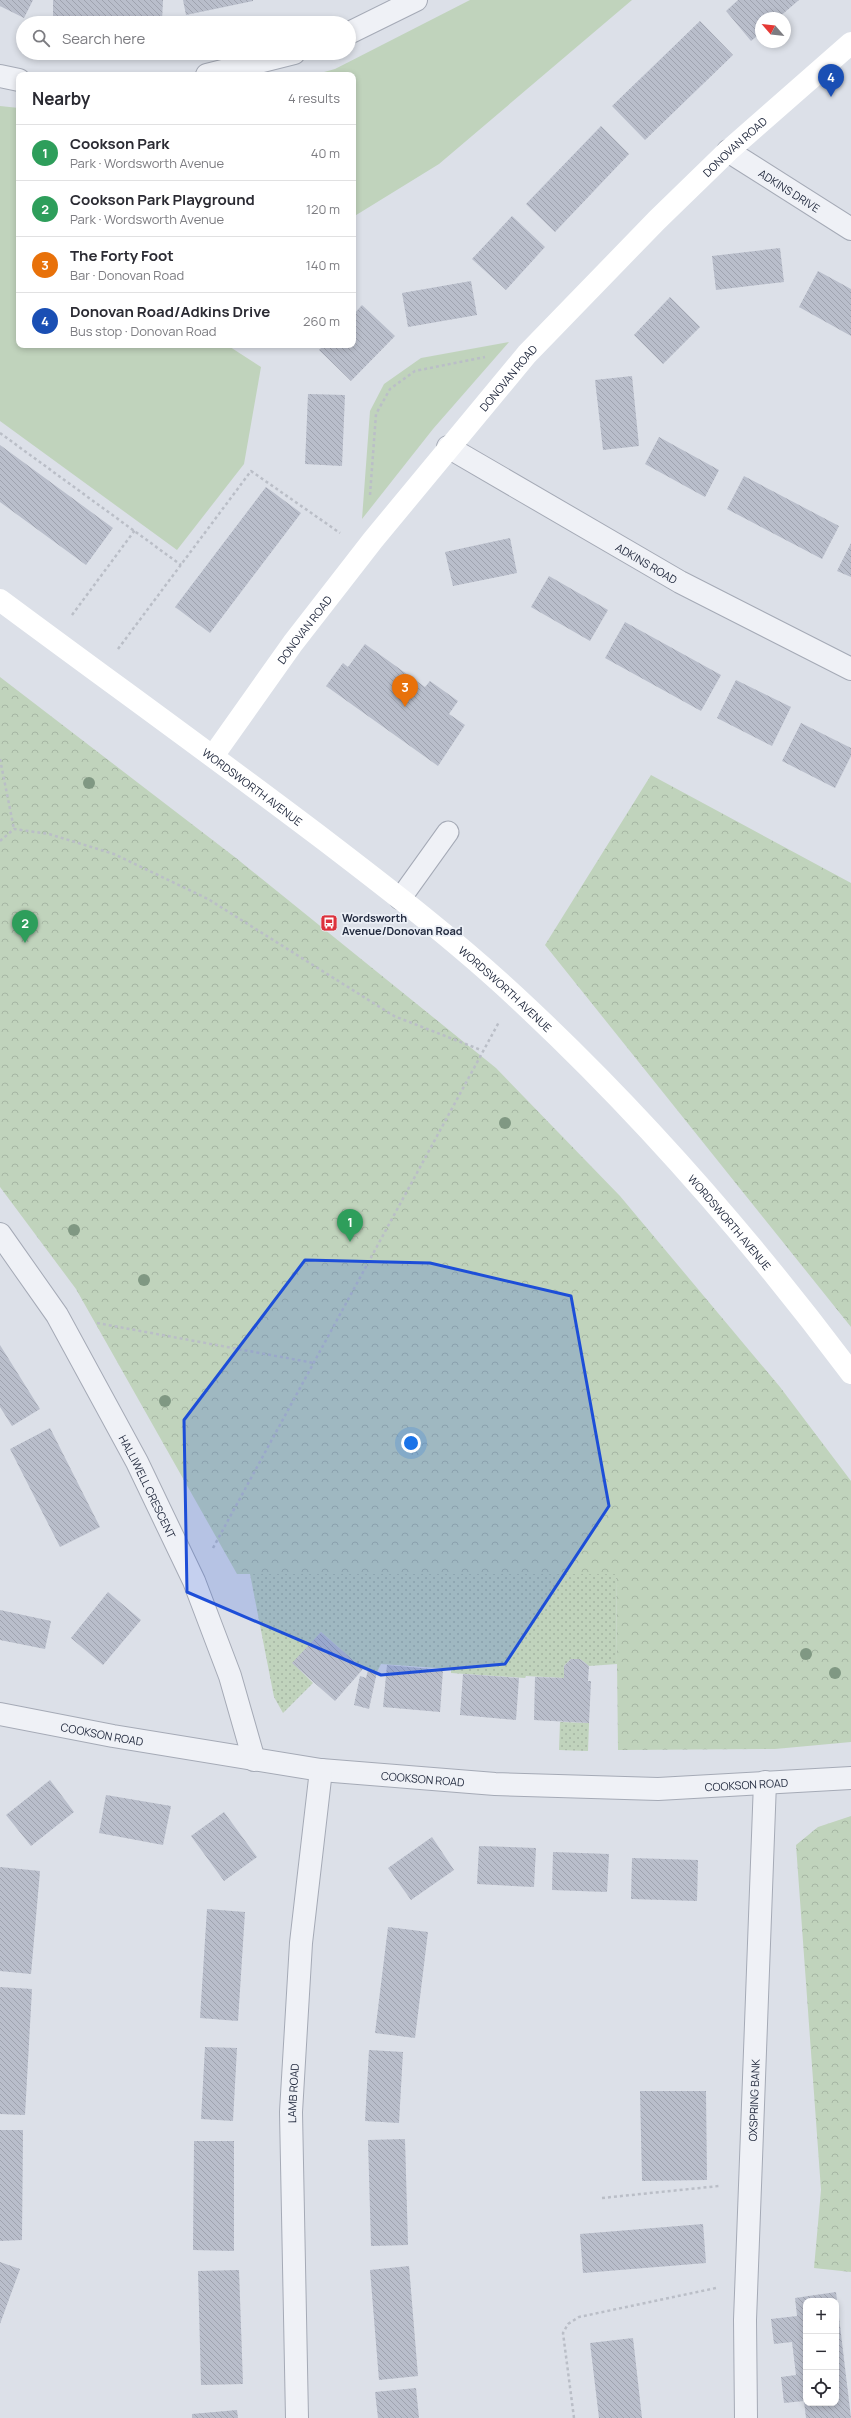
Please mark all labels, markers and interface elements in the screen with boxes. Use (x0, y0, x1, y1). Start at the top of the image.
north arrow (755, 12, 791, 48)
search box (16, 16, 356, 60)
icon: search (30, 27, 52, 49)
text: Search here (62, 28, 145, 49)
pin: 4 (818, 64, 844, 97)
text: Nearby (32, 87, 90, 110)
text: 4 results (288, 89, 340, 107)
street label: DONOVAN ROAD (699, 113, 770, 179)
text: Cookson Park (70, 133, 169, 154)
text: 1 (42, 144, 48, 162)
text: 40 m (311, 144, 340, 162)
text: Park · Wordsworth Avenue (70, 154, 224, 172)
street label: ADKINS DRIVE (756, 165, 823, 215)
text: Cookson Park Playground (70, 189, 255, 210)
text: 2 (41, 200, 49, 218)
text: 120 m (306, 200, 340, 218)
text: Park · Wordsworth Avenue (70, 210, 224, 228)
text: The Forty Foot (70, 245, 174, 266)
text: 3 (41, 256, 49, 274)
text: 140 m (306, 256, 340, 274)
text: Bar · Donovan Road (70, 266, 184, 284)
text: Donovan Road/Adkins Drive (70, 301, 270, 322)
text: 4 (41, 312, 49, 330)
text: 260 m (303, 312, 340, 330)
text: Bus stop · Donovan Road (70, 322, 217, 340)
street label: DONOVAN ROAD (476, 341, 540, 414)
street label: ADKINS ROAD (613, 539, 680, 587)
street label: DONOVAN ROAD (273, 592, 335, 667)
pin: 3 (392, 674, 418, 707)
street label: WORDSWORTH AVENUE (200, 744, 306, 828)
pin: 2 (12, 910, 38, 943)
place label: Wordsworth Avenue/Donovan Road (342, 910, 463, 938)
bus stop icon: Wordsworth Avenue/Donovan Road (319, 913, 339, 933)
street label: WORDSWORTH AVENUE (456, 942, 555, 1035)
street label: WORDSWORTH AVENUE (685, 1171, 775, 1273)
pin: 1 (337, 1209, 363, 1242)
street label: HALLIWELL CRESCENT (116, 1432, 180, 1541)
your location (401, 1433, 421, 1453)
street label: COOKSON ROAD (60, 1719, 144, 1748)
street label: COOKSON ROAD (381, 1767, 465, 1789)
street label: COOKSON ROAD (704, 1774, 788, 1794)
street label: OXSPRING BANK (744, 2058, 762, 2141)
street label: LAMB ROAD (283, 2063, 301, 2123)
map controls (803, 2298, 839, 2406)
button: + (803, 2298, 839, 2334)
button: − (803, 2334, 839, 2370)
button: locate (803, 2370, 839, 2406)

